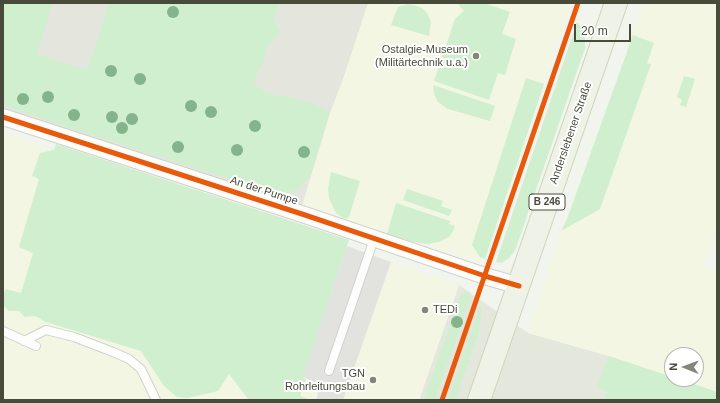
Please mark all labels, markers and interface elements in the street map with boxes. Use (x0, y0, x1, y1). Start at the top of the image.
scale bar (576, 16, 633, 42)
text: 20 m (581, 24, 608, 38)
place label: Ostalgie-Museum (Militärtechnik u.a.) (375, 43, 468, 69)
marker: Ostalgie-Museum (Militärtechnik u.a.) (471, 51, 481, 61)
street label: Anderslebener Straße (547, 80, 595, 186)
street label: An der Pumpe (229, 174, 299, 208)
road number: B 246 (529, 194, 565, 210)
place label: TEDi (433, 303, 457, 317)
marker: TEDi (420, 305, 430, 315)
north arrow (664, 347, 704, 387)
text: N (667, 363, 679, 371)
place label: TGN Rohrleitungsbau (285, 367, 365, 393)
marker: TGN Rohrleitungsbau (368, 375, 378, 385)

